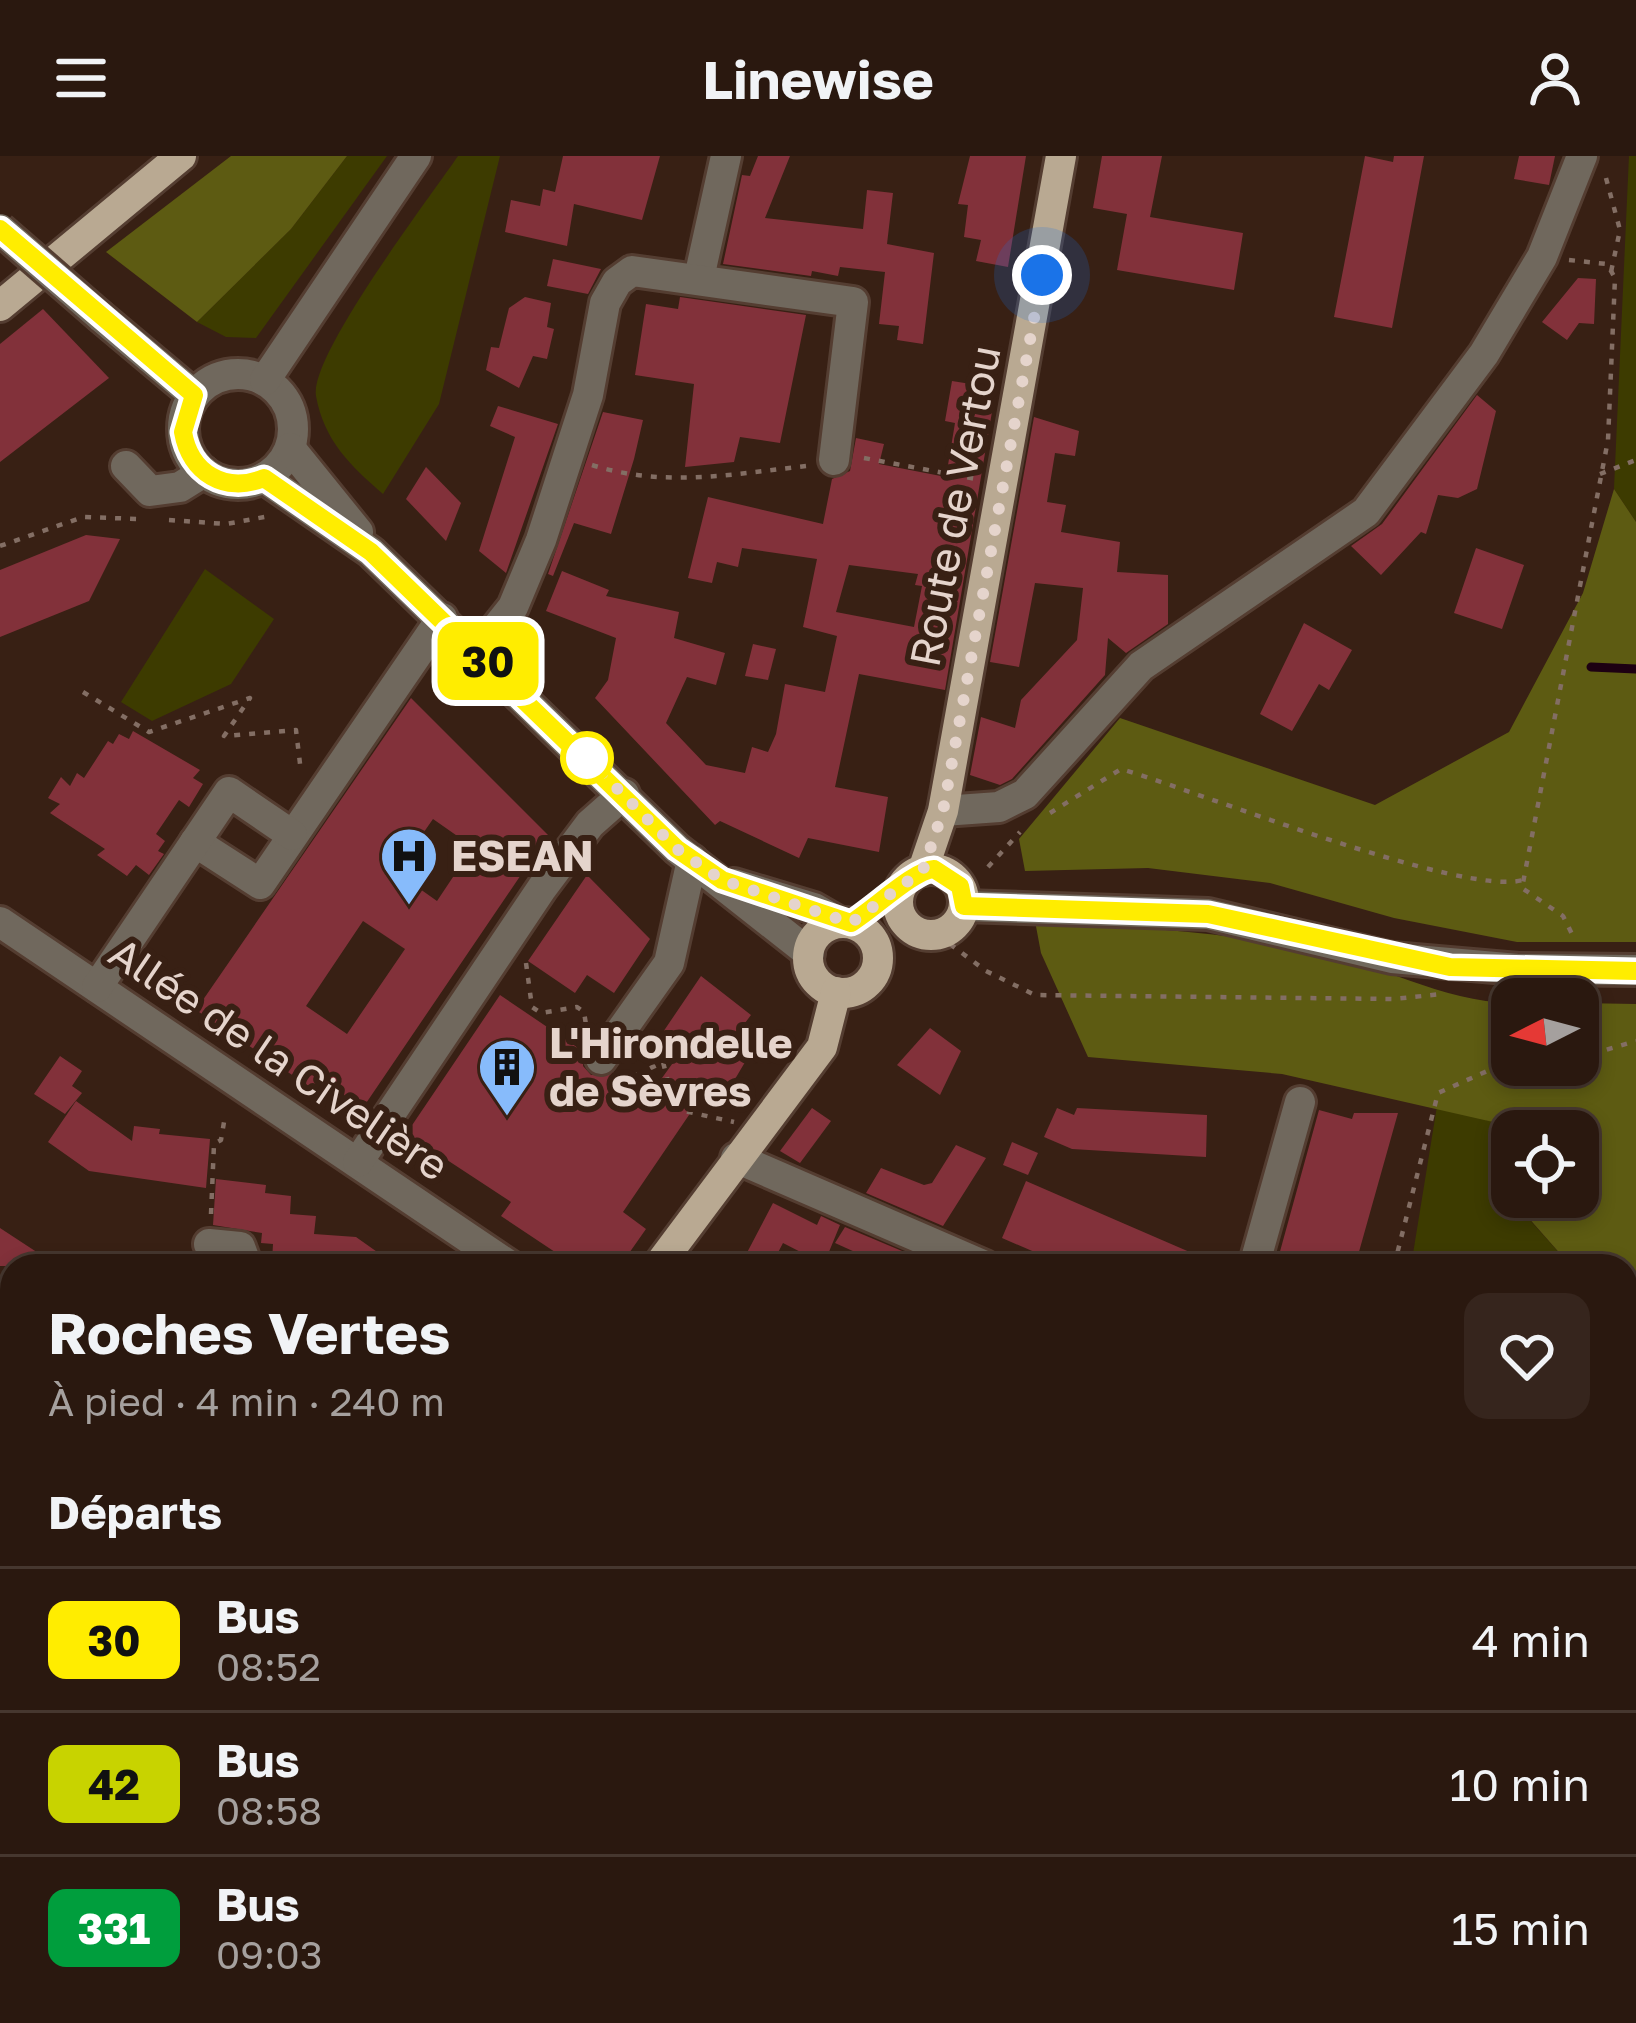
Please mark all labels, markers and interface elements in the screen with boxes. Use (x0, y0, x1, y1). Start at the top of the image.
icon: menu (48, 45, 114, 111)
icon: person (1522, 45, 1588, 111)
text: Linewise (702, 46, 934, 111)
your location (1012, 245, 1072, 305)
street label: Route de Vertou (898, 341, 1010, 670)
line badge: 30 (434, 622, 542, 700)
text: 30 (462, 636, 514, 686)
unlabelled marker (562, 733, 612, 783)
hospital icon: ESEAN (378, 825, 440, 907)
place label: ESEAN (451, 830, 594, 880)
street label: Allée de la Civelière (101, 926, 458, 1190)
north arrow (1491, 978, 1599, 1086)
map controls (1491, 978, 1599, 1218)
place label: L'Hirondelle de Sèvres (549, 1017, 793, 1115)
building icon: L'Hirondelle de Sèvres (476, 1036, 538, 1118)
button: locate (1491, 1110, 1599, 1218)
button: heart (1464, 1293, 1590, 1419)
text: Roches Vertes (48, 1298, 450, 1367)
text: À pied · 4 min · 240 m (48, 1378, 445, 1425)
text: Départs (48, 1485, 222, 1539)
text: Bus (216, 1589, 300, 1643)
text: 4 min (1472, 1613, 1590, 1667)
text: 30 (88, 1615, 140, 1665)
text: 08:52 (216, 1643, 321, 1690)
text: Bus (216, 1733, 300, 1787)
text: 10 min (1449, 1757, 1590, 1811)
text: 42 (88, 1759, 140, 1809)
text: 08:58 (216, 1787, 322, 1834)
text: Bus (216, 1877, 300, 1931)
text: 15 min (1451, 1901, 1590, 1955)
text: 331 (78, 1903, 150, 1953)
text: 09:03 (216, 1931, 322, 1978)

